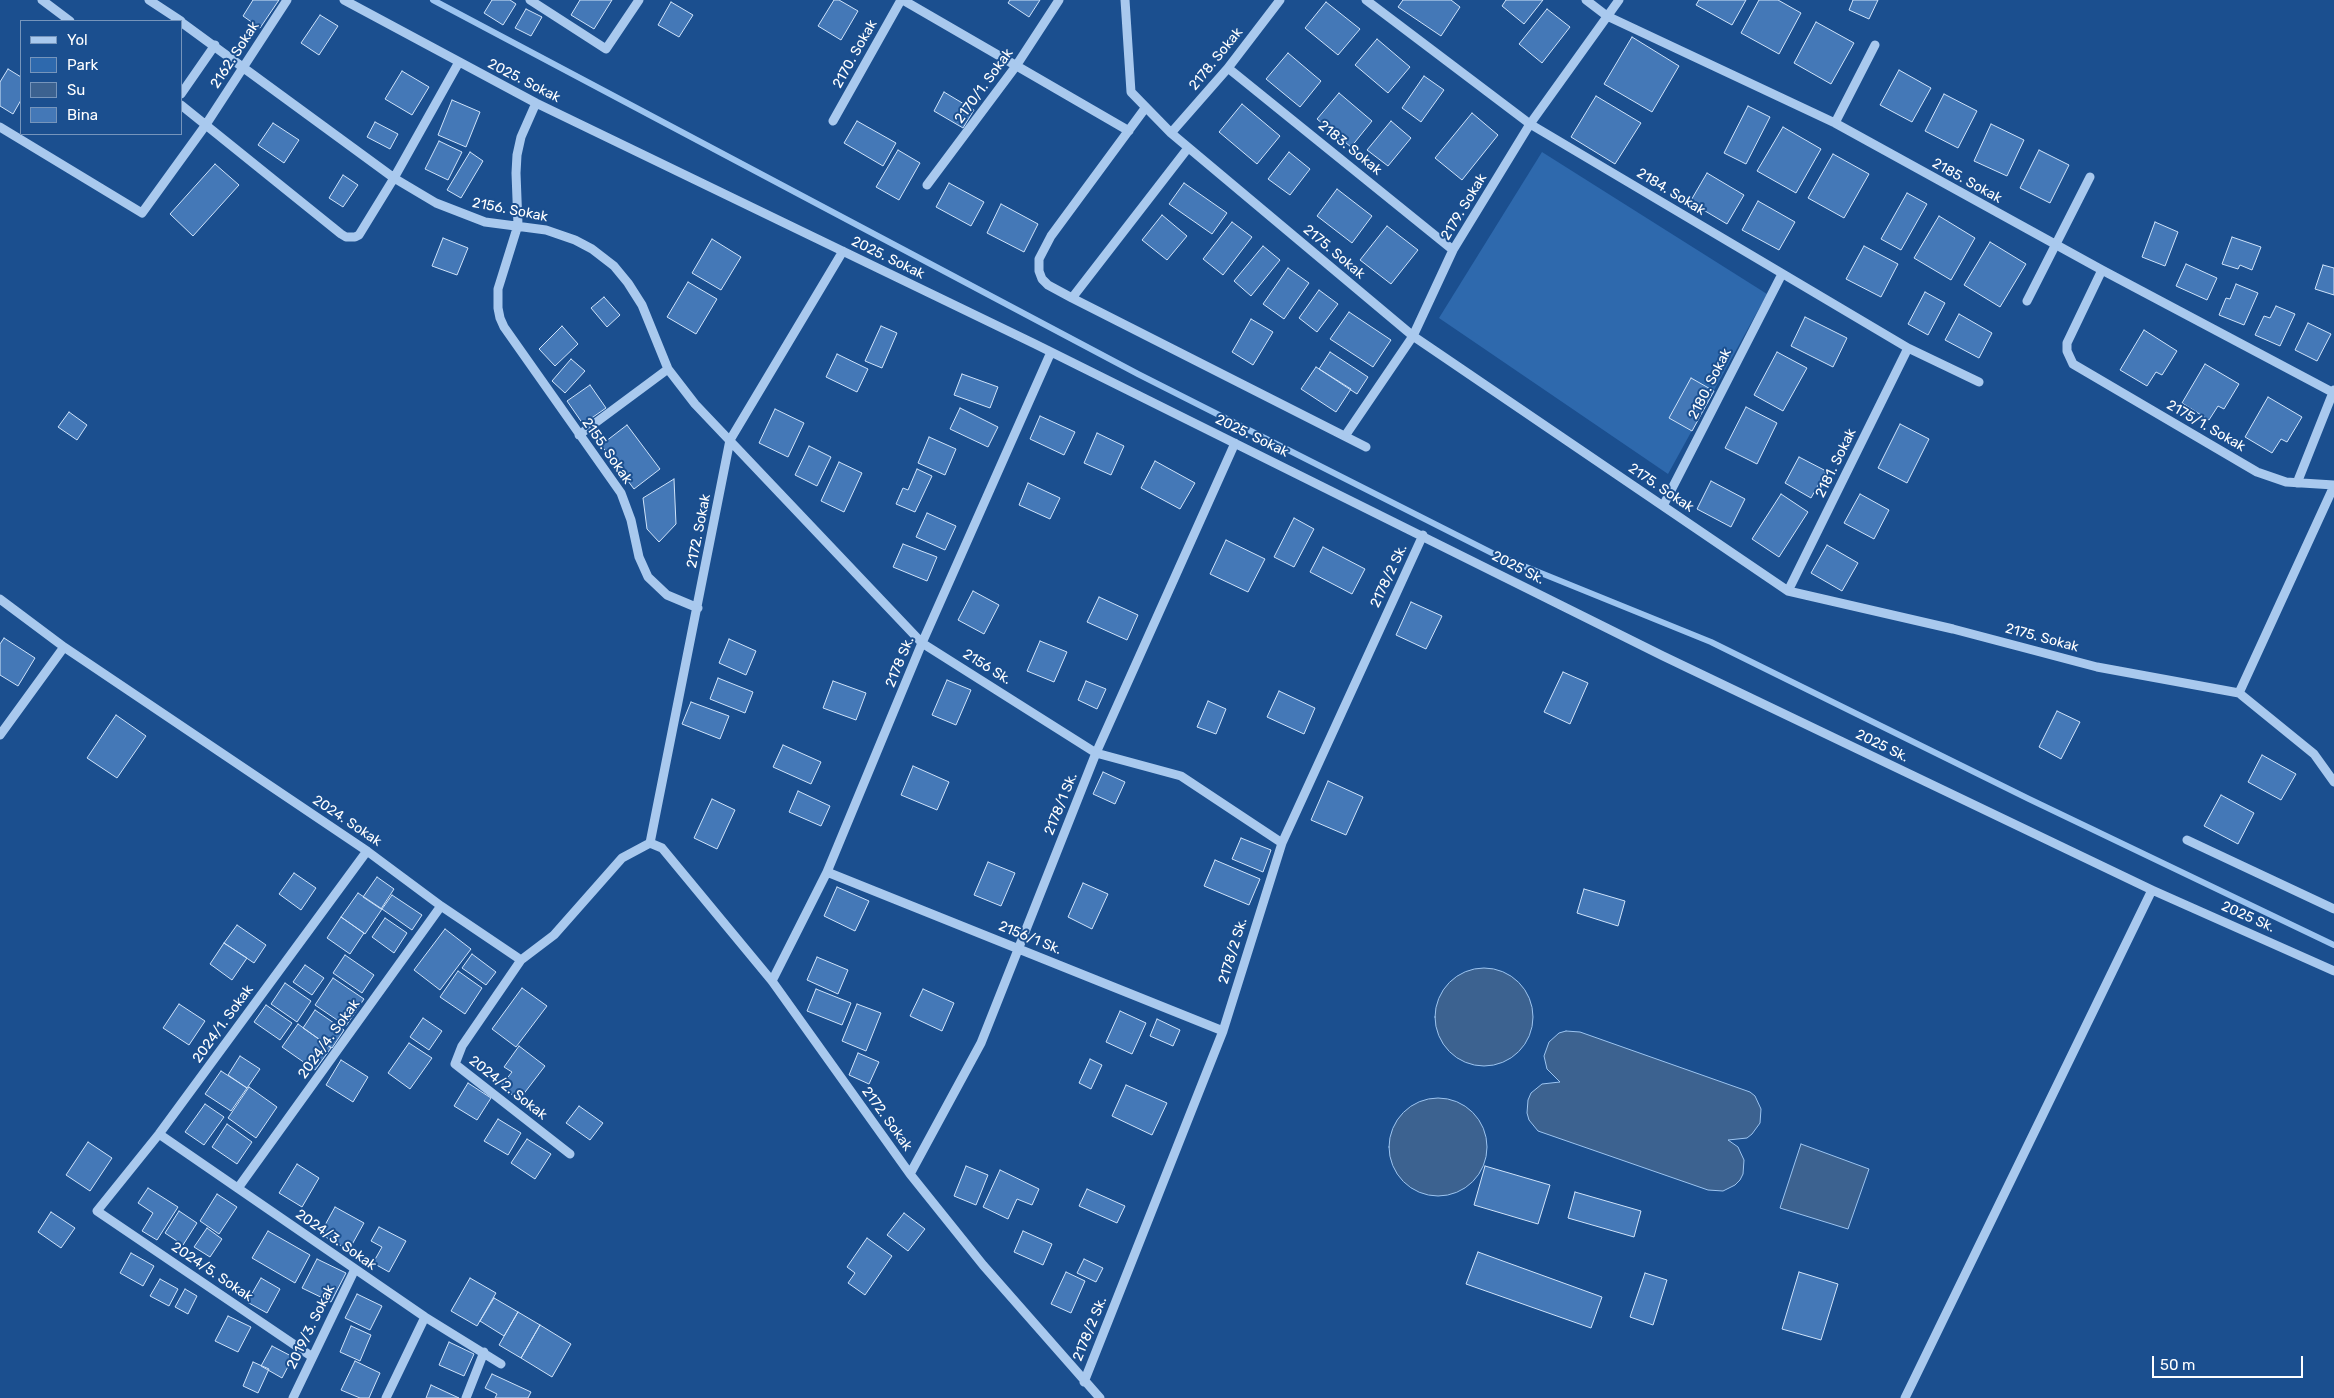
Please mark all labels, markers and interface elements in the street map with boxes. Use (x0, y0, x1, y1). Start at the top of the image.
street label: 2170. Sokak (829, 17, 881, 91)
street label: 2162. Sokak (207, 18, 263, 92)
legend (20, 20, 182, 135)
street label: 2178. Sokak (1186, 24, 1246, 94)
text: Yol (67, 31, 88, 49)
street label: 2170/1. Sokak (951, 45, 1017, 127)
text: Park (67, 56, 98, 74)
street label: 2025. Sokak (485, 56, 563, 106)
text: Su (67, 81, 85, 99)
text: Bina (67, 106, 98, 124)
street label: 2183. Sokak (1315, 117, 1385, 179)
street label: 2185. Sokak (1929, 155, 2005, 207)
street label: 2184. Sokak (1634, 165, 1708, 219)
street label: 2179. Sokak (1438, 171, 1490, 243)
street label: 2156. Sokak (471, 194, 549, 226)
street label: 2175. Sokak (1300, 221, 1368, 283)
street label: 2025. Sokak (849, 233, 927, 283)
street label: 2180. Sokak (1685, 346, 1735, 422)
street label: 2175/1. Sokak (2164, 397, 2248, 455)
street label: 2025. Sokak (1213, 411, 1291, 461)
street label: 2155. Sokak (578, 415, 636, 487)
street label: 2181. Sokak (1812, 426, 1860, 500)
street label: 2175. Sokak (1625, 460, 1697, 516)
street label: 2172. Sokak (684, 492, 714, 570)
street label: 2178/2 Sk. (1367, 542, 1411, 610)
street label: 2025 Sk. (1489, 548, 1547, 588)
street label: 2175. Sokak (2003, 620, 2081, 656)
street label: 2178 Sk. (882, 634, 918, 690)
street label: 2156 Sk. (960, 646, 1014, 688)
street label: 2025 Sk. (1853, 726, 1911, 766)
street label: 2178/1 Sk. (1041, 770, 1081, 838)
street label: 2024. Sokak (309, 792, 385, 850)
street label: 2025 Sk. (2219, 898, 2277, 936)
street label: 2178/2 Sk. (1215, 916, 1251, 986)
street label: 2156/1 Sk. (996, 918, 1064, 958)
street label: 2024/1. Sokak (189, 982, 257, 1066)
street label: 2024/4. Sokak (295, 996, 363, 1082)
street label: 2024/2. Sokak (466, 1052, 550, 1124)
street label: 2172. Sokak (858, 1084, 916, 1154)
street label: 2024/3. Sokak (292, 1206, 380, 1274)
street label: 2024/5. Sokak (168, 1239, 256, 1305)
street label: 2019/3. Sokak (283, 1282, 339, 1372)
street label: 2178/2 Sk. (1069, 1294, 1111, 1364)
scale bar (2154, 1346, 2305, 1378)
text: 50 m (2160, 1356, 2195, 1374)

